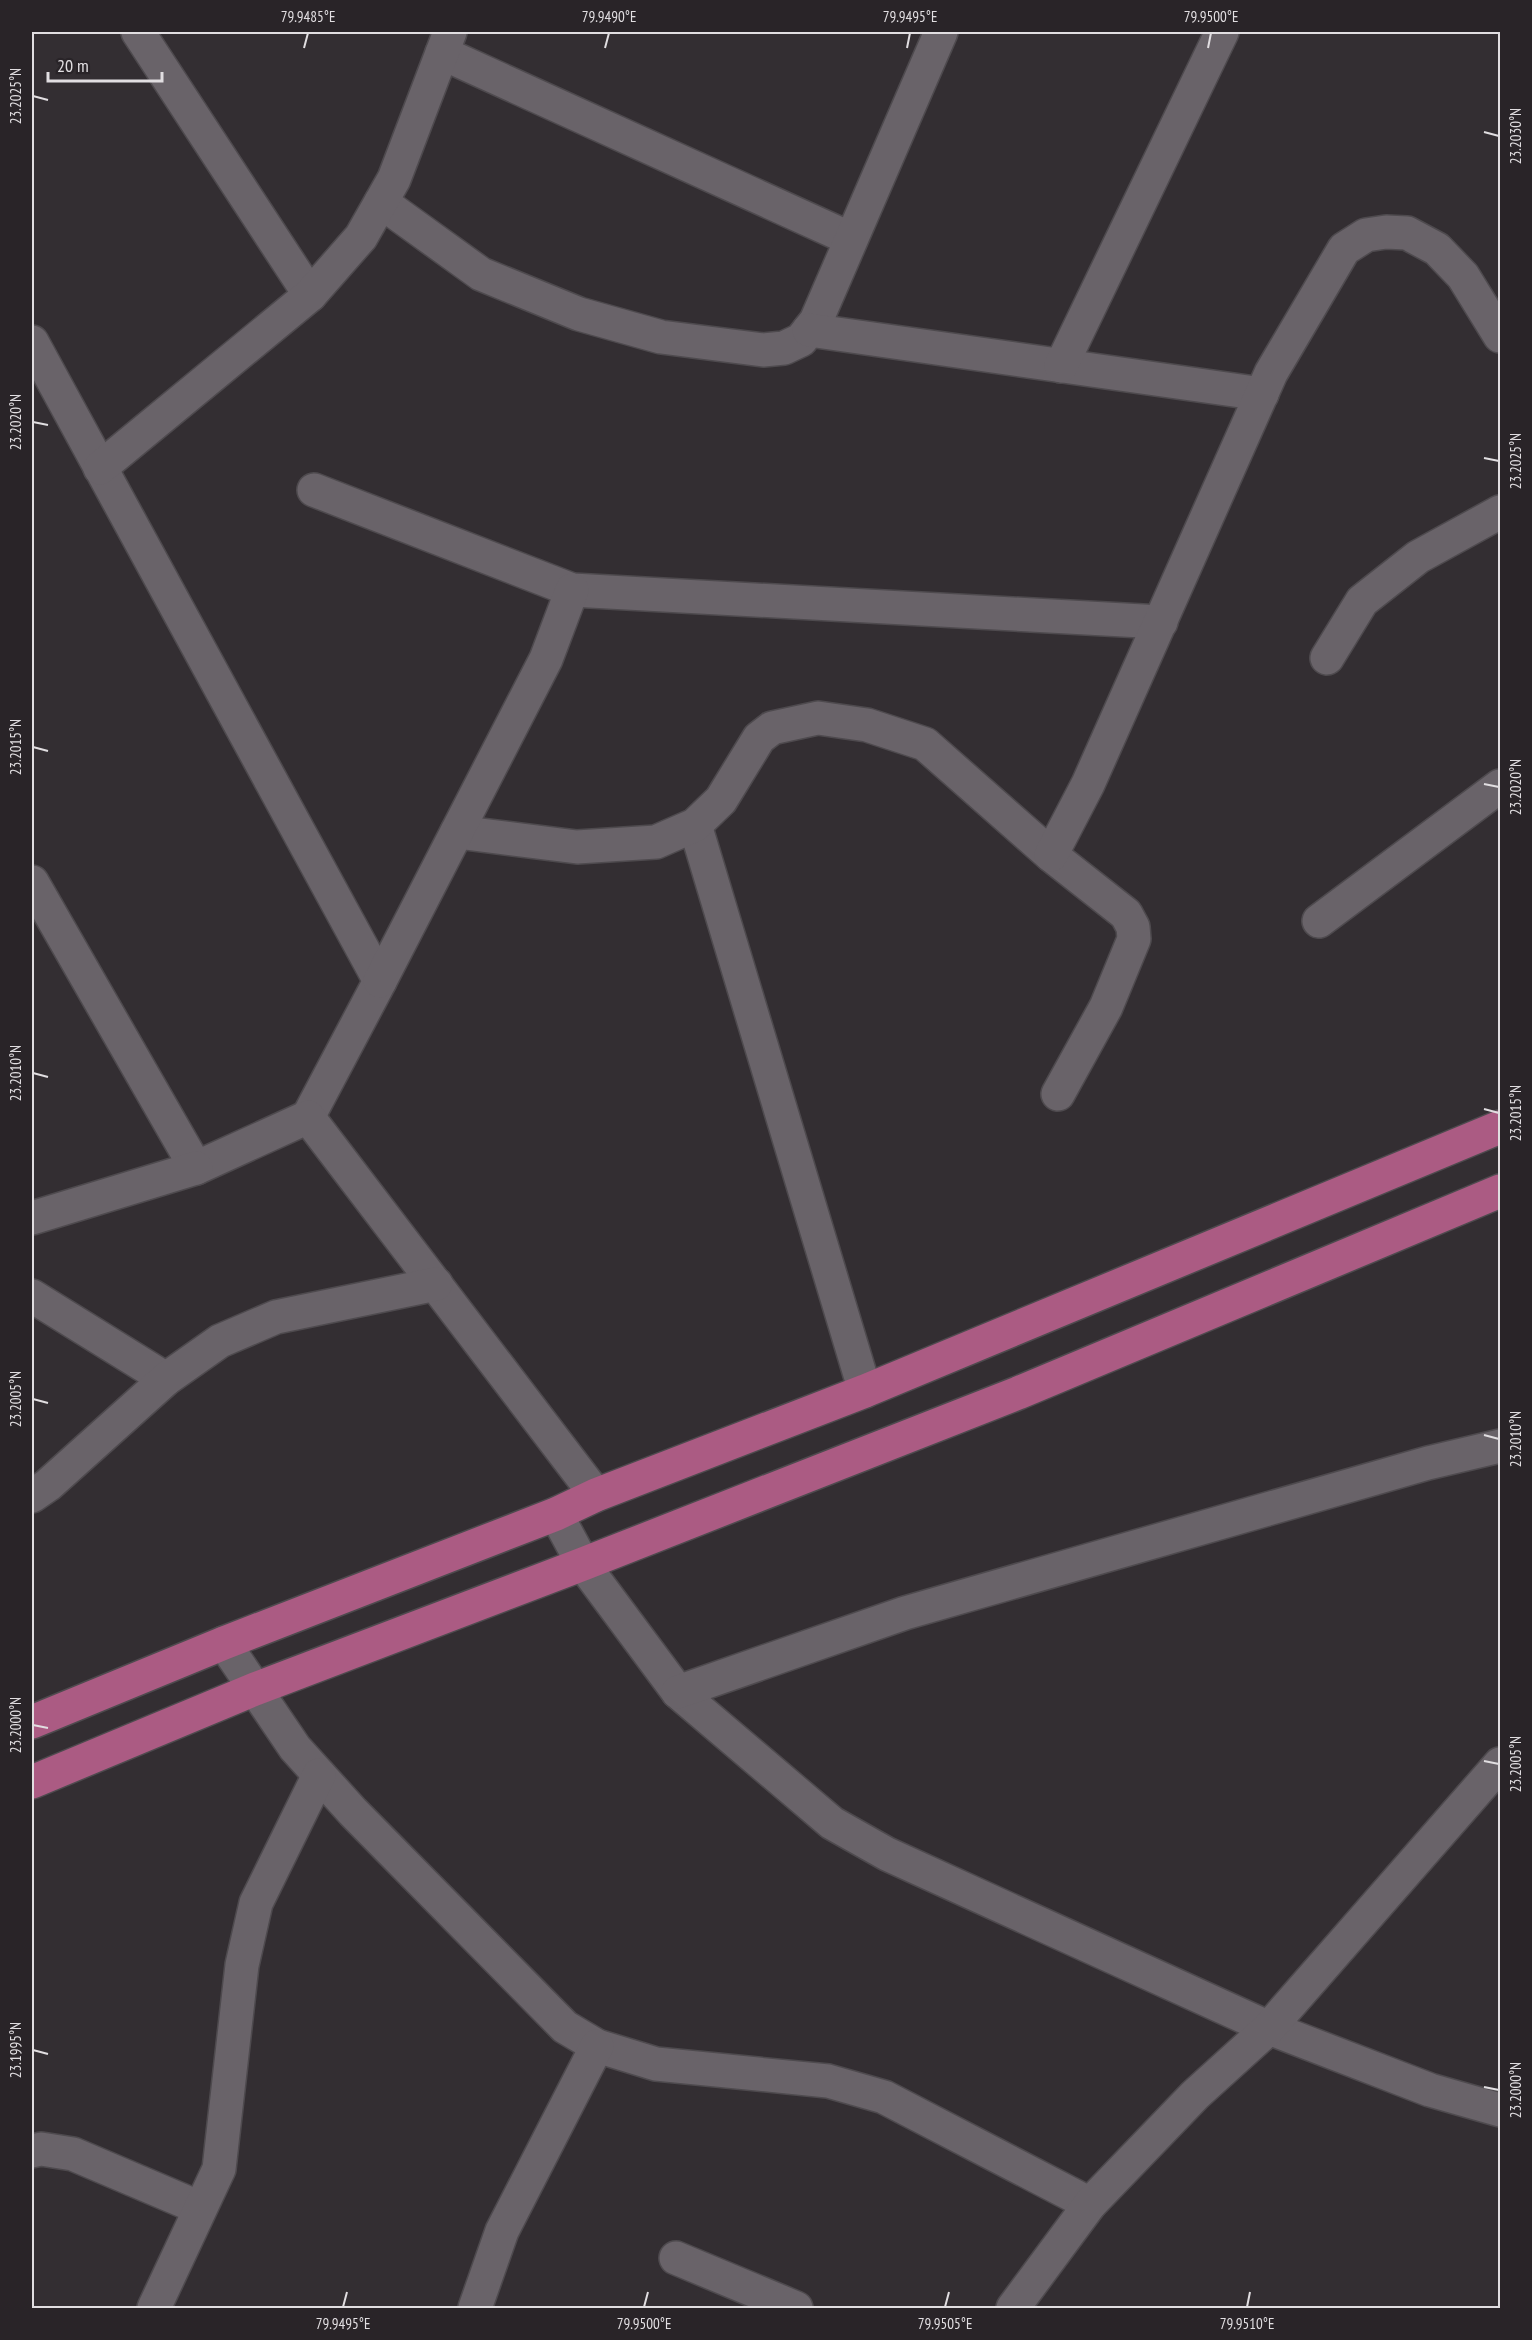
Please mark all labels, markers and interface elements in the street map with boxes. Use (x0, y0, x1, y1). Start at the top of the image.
text: 79.9485°E (281, 7, 335, 26)
text: 79.9490°E (582, 7, 636, 26)
text: 79.9495°E (883, 7, 937, 26)
text: 79.9500°E (1184, 7, 1238, 26)
scale bar (48, 45, 162, 83)
text: 20 m (57, 54, 89, 77)
text: 23.2025°N (6, 68, 25, 124)
text: 23.2030°N (1506, 108, 1525, 164)
text: 23.2020°N (6, 394, 25, 450)
text: 23.2025°N (1506, 433, 1525, 489)
text: 23.2015°N (6, 719, 25, 775)
text: 23.2020°N (1506, 759, 1525, 815)
text: 23.2010°N (6, 1045, 25, 1101)
text: 23.2015°N (1506, 1085, 1525, 1141)
text: 23.2005°N (6, 1371, 25, 1427)
text: 23.2010°N (1506, 1411, 1525, 1467)
text: 23.2000°N (6, 1697, 25, 1753)
text: 23.2005°N (1506, 1736, 1525, 1792)
text: 23.1995°N (6, 2022, 25, 2078)
text: 23.2000°N (1506, 2062, 1525, 2118)
text: 79.9495°E (316, 2314, 370, 2333)
text: 79.9500°E (617, 2314, 671, 2333)
text: 79.9505°E (918, 2314, 972, 2333)
text: 79.9510°E (1220, 2314, 1274, 2333)

